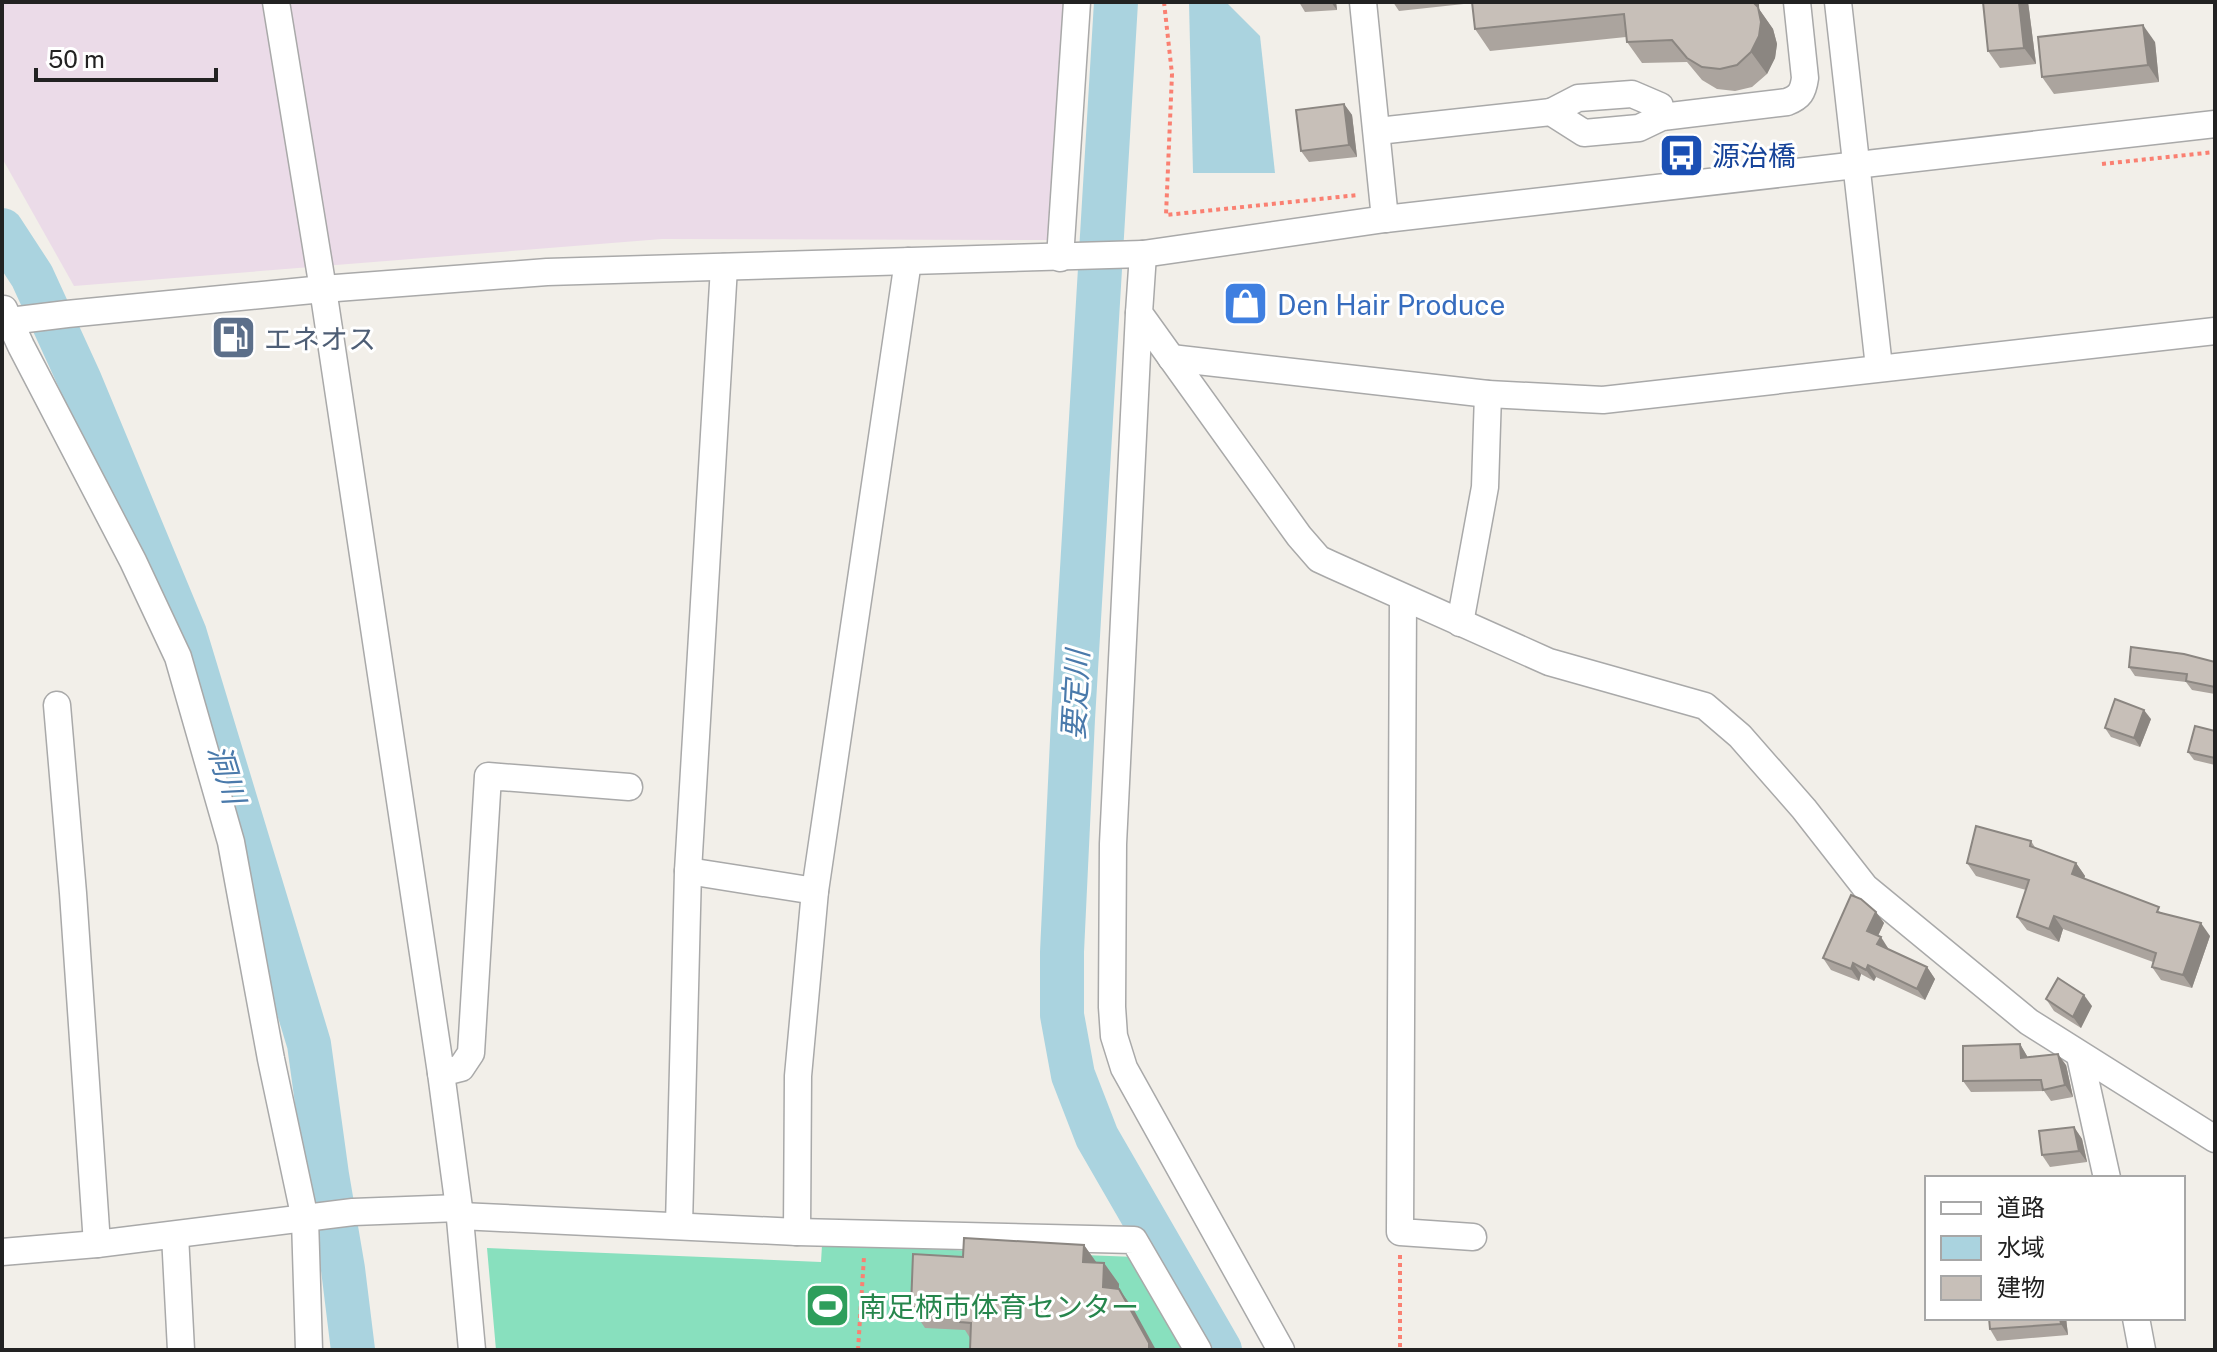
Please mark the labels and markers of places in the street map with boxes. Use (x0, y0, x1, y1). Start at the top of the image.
bus stop icon: 源治橋 (1657, 131, 1705, 179)
place label: 源治橋 (1712, 139, 1796, 172)
shop icon: Den Hair Produce (1222, 280, 1270, 328)
place label: Den Hair Produce (1277, 288, 1505, 321)
fuel station icon: エネオス (209, 314, 257, 362)
place label: エネオス (264, 322, 376, 355)
sports icon: 南足柄市体育センター (804, 1282, 852, 1330)
place label: 南足柄市体育センター (859, 1290, 1139, 1323)

